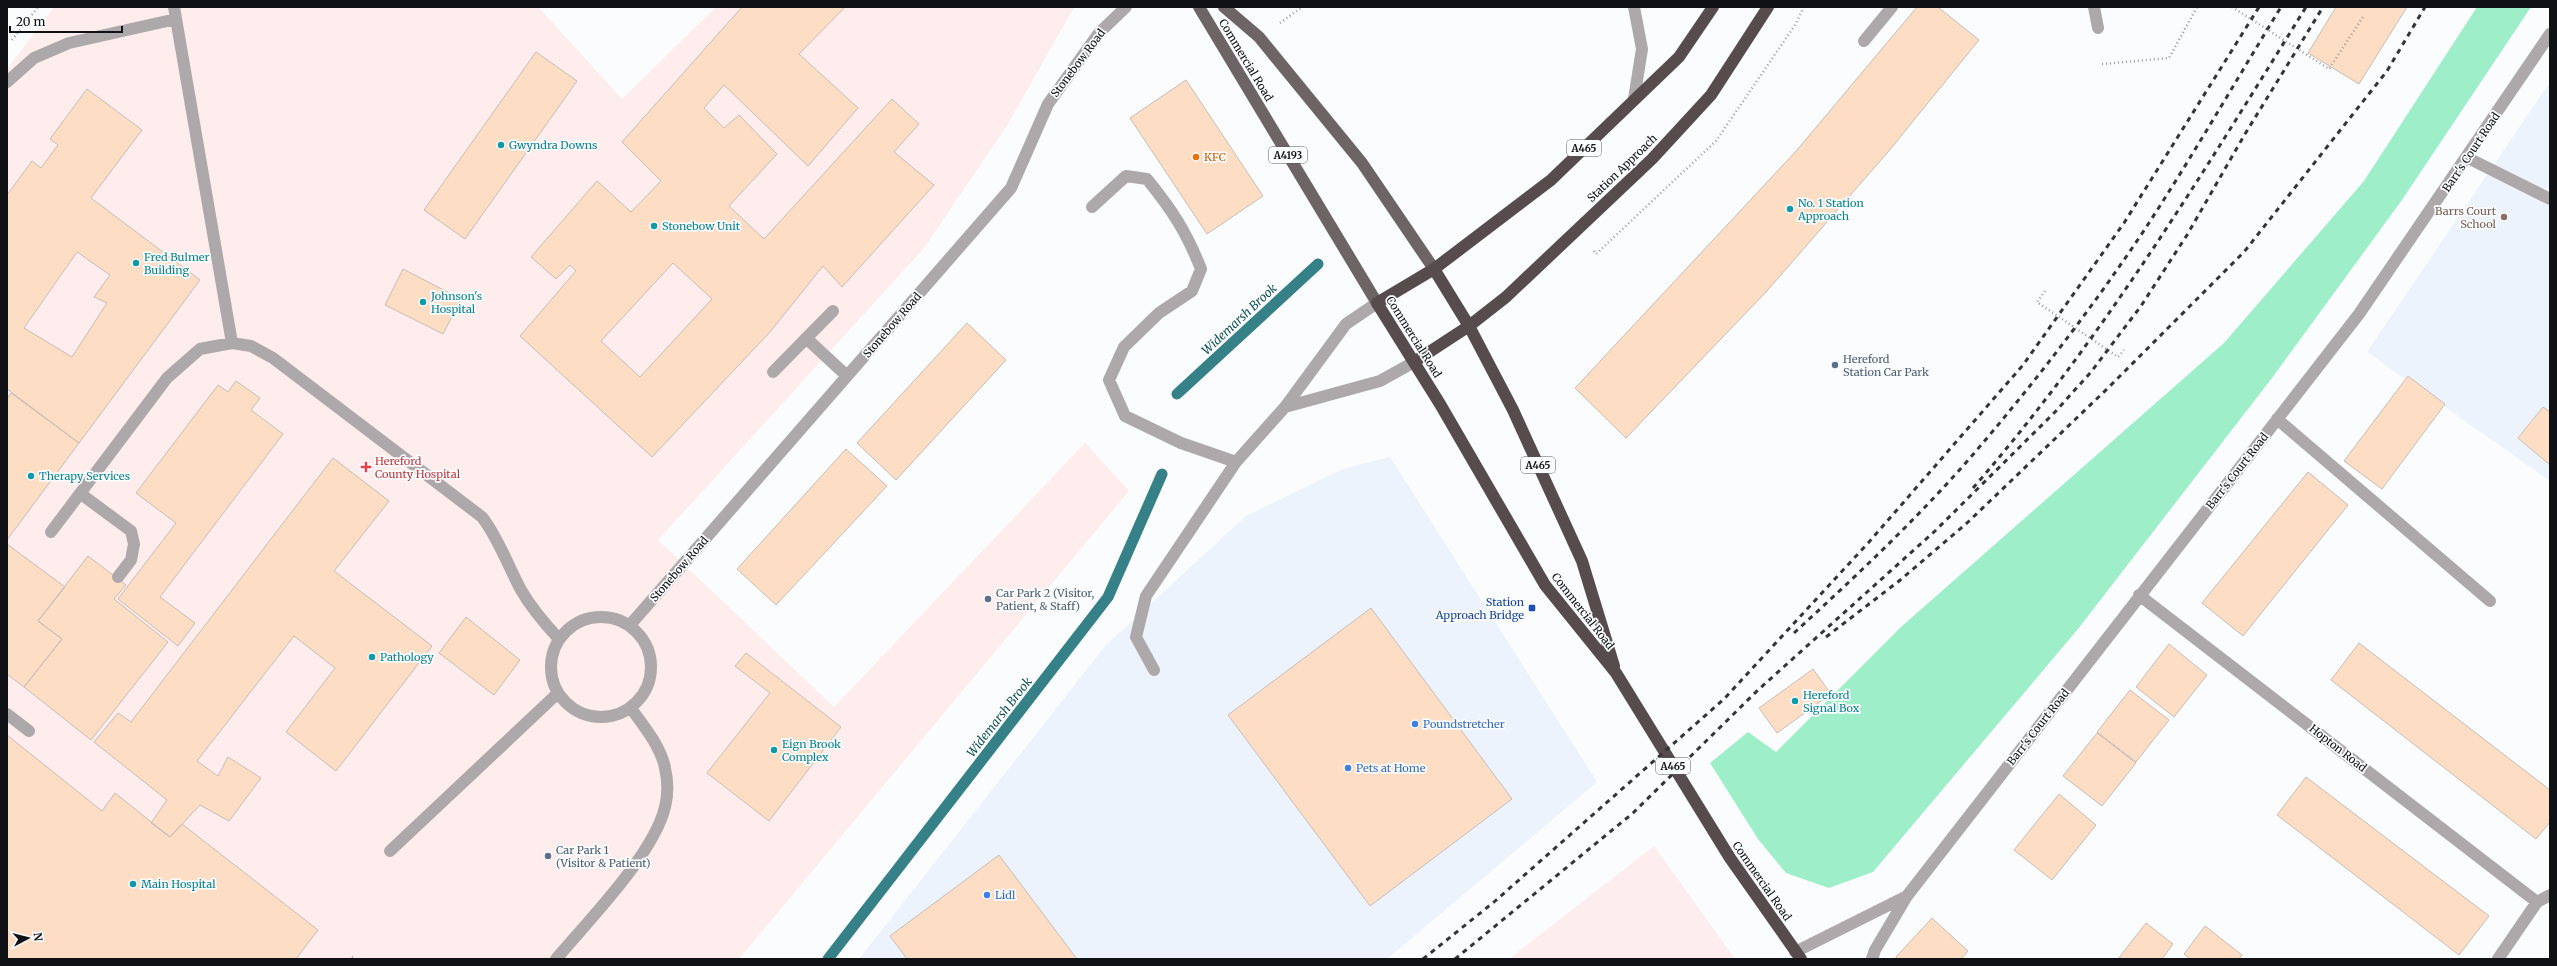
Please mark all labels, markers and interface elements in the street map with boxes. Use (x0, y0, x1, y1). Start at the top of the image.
scale bar (10, 8, 122, 34)
text: 20 m (16, 14, 45, 29)
street label: Commercial Road (1216, 16, 1276, 104)
street label: Stonebow Road (1048, 26, 1108, 100)
street label: Barr's Court Road (2439, 109, 2503, 194)
street label: Station Approach (1584, 131, 1660, 205)
place label: Gwyndra Downs (509, 138, 597, 152)
marker: Gwyndra Downs (496, 140, 506, 150)
road number: A465 (1567, 140, 1601, 156)
road number: A4193 (1269, 147, 1307, 163)
place label: KFC (1204, 150, 1226, 164)
marker: KFC (1191, 152, 1201, 162)
place label: No. 1 Station Approach (1797, 196, 1865, 223)
marker: No. 1 Station Approach (1785, 204, 1795, 214)
place label: Barrs Court School (2435, 204, 2497, 231)
marker: Barrs Court School (2499, 212, 2509, 222)
place label: Stonebow Unit (662, 219, 741, 233)
marker: Stonebow Unit (649, 221, 659, 231)
place label: Fred Bulmer Building (144, 250, 210, 277)
marker: Fred Bulmer Building (131, 258, 141, 268)
water label: Widemarsh Brook (1198, 280, 1280, 358)
place label: Johnson's Hospital (430, 289, 482, 316)
street label: Stonebow Road (860, 289, 924, 360)
street label: Commercial Road (1383, 294, 1445, 381)
marker: Johnson's Hospital (418, 297, 428, 307)
place label: Hereford Station Car Park (1843, 352, 1929, 379)
marker: Hereford Station Car Park (1830, 360, 1840, 370)
street label: Barr's Court Road (2203, 430, 2271, 512)
place label: Hereford County Hospital (375, 454, 461, 481)
road number: A465 (1521, 457, 1555, 473)
marker: Hereford County Hospital (360, 461, 372, 473)
place label: Therapy Services (39, 469, 130, 483)
marker: Therapy Services (26, 471, 36, 481)
street label: Stonebow Road (647, 533, 711, 604)
street label: Commercial Road (1549, 570, 1618, 652)
place label: Car Park 2 (Visitor, Patient, & Staff) (996, 586, 1095, 613)
marker: Car Park 2 (Visitor, Patient, & Staff) (983, 594, 993, 604)
place label: Station Approach Bridge (1435, 595, 1525, 622)
marker: Station Approach Bridge (1527, 603, 1537, 613)
place label: Pathology (380, 650, 434, 664)
marker: Pathology (367, 652, 377, 662)
water label: Widemarsh Brook (963, 674, 1035, 760)
street label: Barr's Court Road (2004, 686, 2072, 768)
place label: Hereford Signal Box (1803, 688, 1860, 715)
marker: Hereford Signal Box (1790, 696, 1800, 706)
place label: Poundstretcher (1423, 717, 1505, 731)
marker: Poundstretcher (1410, 719, 1420, 729)
street label: Hopton Road (2307, 721, 2370, 775)
place label: Eign Brook Complex (782, 737, 841, 764)
marker: Eign Brook Complex (769, 745, 779, 755)
road number: A465 (1656, 758, 1690, 774)
place label: Pets at Home (1356, 761, 1426, 775)
marker: Pets at Home (1343, 763, 1353, 773)
street label: Commercial Road (1729, 839, 1795, 924)
place label: Car Park 1 (Visitor & Patient) (556, 843, 650, 870)
marker: Car Park 1 (Visitor & Patient) (543, 851, 553, 861)
place label: Main Hospital (141, 877, 216, 891)
marker: Main Hospital (128, 879, 138, 889)
place label: Lidl (995, 888, 1016, 902)
marker: Lidl (982, 890, 992, 900)
north arrow (8, 918, 48, 958)
text: N (30, 932, 45, 942)

